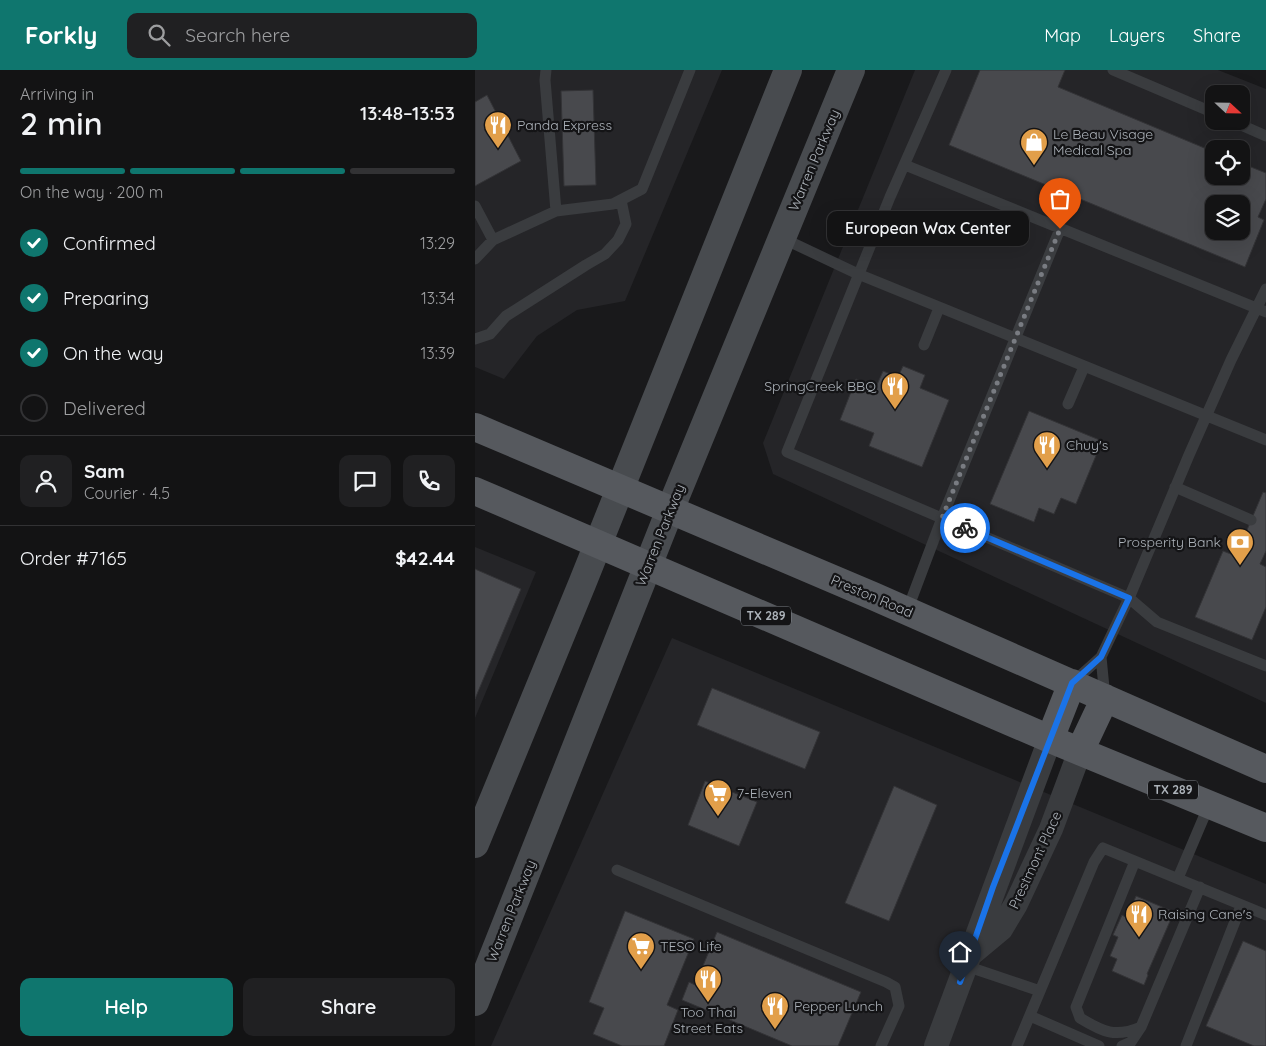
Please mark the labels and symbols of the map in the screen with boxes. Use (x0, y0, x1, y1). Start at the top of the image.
north arrow (1205, 85, 1250, 130)
street label: Warren Parkway (784, 106, 844, 214)
restaurant icon: Panda Express (483, 110, 513, 149)
place label: Panda Express (517, 116, 612, 134)
place label: Le Beau Visage Medical Spa (1053, 125, 1153, 159)
shop icon: Le Beau Visage Medical Spa (1019, 127, 1049, 166)
pin (1039, 178, 1081, 229)
callout: European Wax Center (827, 212, 1030, 246)
restaurant icon: SpringCreek BBQ (880, 371, 910, 410)
place label: SpringCreek BBQ (764, 377, 877, 395)
restaurant icon: Chuy's (1032, 430, 1062, 469)
place label: Chuy's (1066, 436, 1108, 454)
street label: Warren Parkway (631, 481, 689, 589)
courier (940, 503, 990, 553)
bank icon: Prosperity Bank (1225, 527, 1255, 566)
place label: Prosperity Bank (1118, 533, 1221, 551)
street label: Preston Road (828, 571, 916, 621)
road number: TX 289 (741, 606, 791, 626)
supermarket icon: 7-Eleven (703, 778, 733, 817)
road number: TX 289 (1148, 780, 1198, 800)
place label: 7-Eleven (737, 784, 792, 802)
street label: Prestmont Place (1004, 808, 1066, 912)
street label: Warren Parkway (482, 857, 540, 965)
restaurant icon: Raising Cane's (1124, 899, 1154, 938)
place label: Raising Cane's (1158, 905, 1252, 923)
supermarket icon: TESO Life (626, 931, 656, 970)
pin (939, 931, 981, 982)
place label: TESO Life (660, 937, 722, 955)
restaurant icon: Too Thai Street Eats (693, 964, 723, 1003)
restaurant icon: Pepper Lunch (760, 991, 790, 1030)
place label: Pepper Lunch (794, 997, 883, 1015)
place label: Too Thai Street Eats (673, 1003, 743, 1037)

